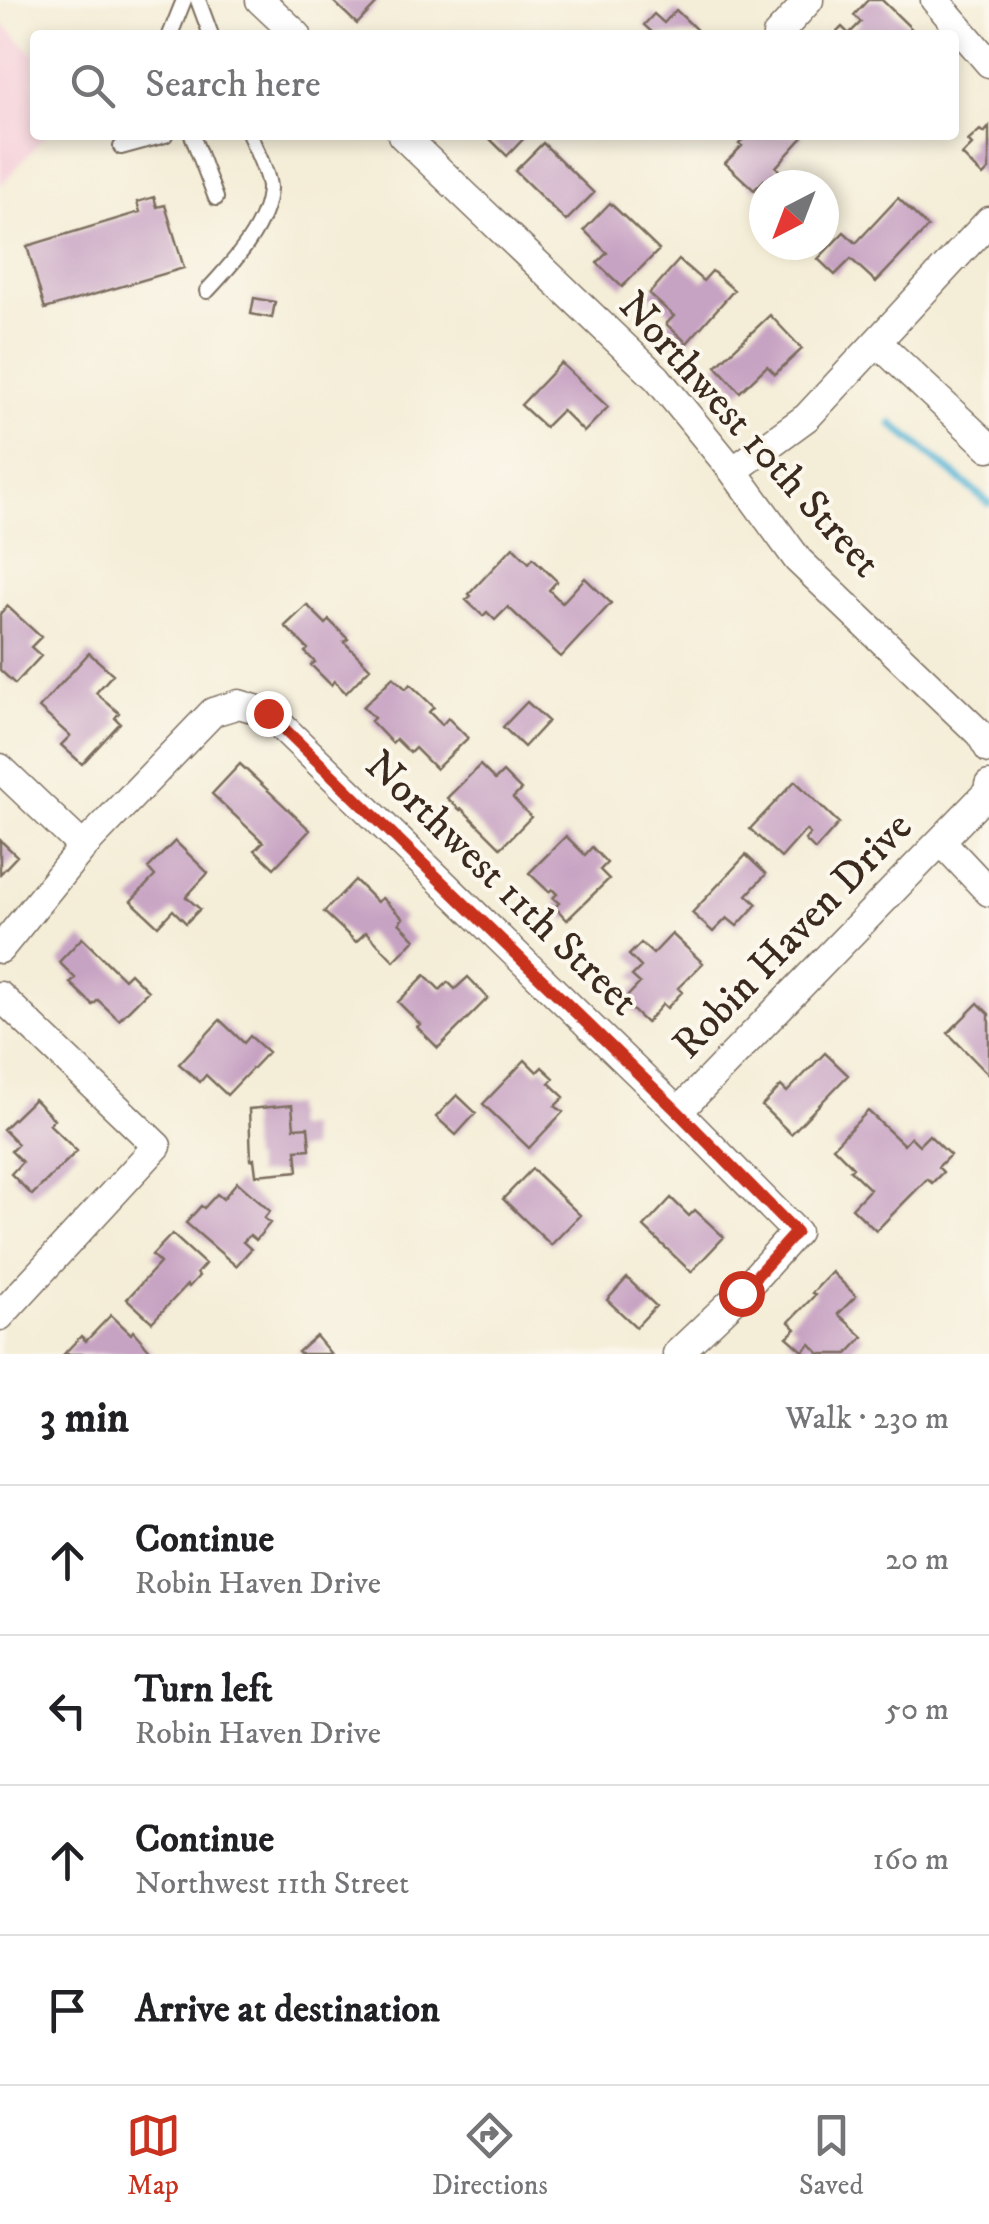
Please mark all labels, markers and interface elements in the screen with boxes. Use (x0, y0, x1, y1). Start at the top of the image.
search box (30, 30, 959, 140)
icon: search (65, 58, 120, 113)
text: Search here (145, 61, 321, 109)
north arrow (749, 170, 839, 260)
street label: Northwest 10th Street (607, 281, 891, 589)
route end (246, 691, 292, 737)
street label: Northwest 11th Street (353, 740, 649, 1028)
street label: Robin Haven Drive (662, 802, 924, 1070)
route start (719, 1271, 765, 1317)
text: 3 min (40, 1393, 129, 1445)
text: Walk · 230 m (785, 1399, 949, 1439)
text: Continue (135, 1516, 274, 1564)
icon: ahead (40, 1533, 95, 1588)
text: 20 m (885, 1540, 949, 1580)
text: Robin Haven Drive (135, 1564, 381, 1604)
text: Turn left (135, 1666, 273, 1714)
icon: left (40, 1683, 95, 1738)
text: 50 m (885, 1690, 949, 1730)
text: Robin Haven Drive (135, 1714, 381, 1754)
text: Continue (135, 1816, 274, 1864)
icon: ahead (40, 1833, 95, 1888)
text: 160 m (873, 1840, 949, 1880)
text: Northwest 11th Street (135, 1864, 409, 1904)
icon: arrive (40, 1983, 95, 2038)
text: Arrive at destination (135, 1986, 440, 2034)
tab: Map (126, 2108, 181, 2203)
tab: Directions (432, 2108, 548, 2203)
tab: Saved (799, 2108, 863, 2203)

